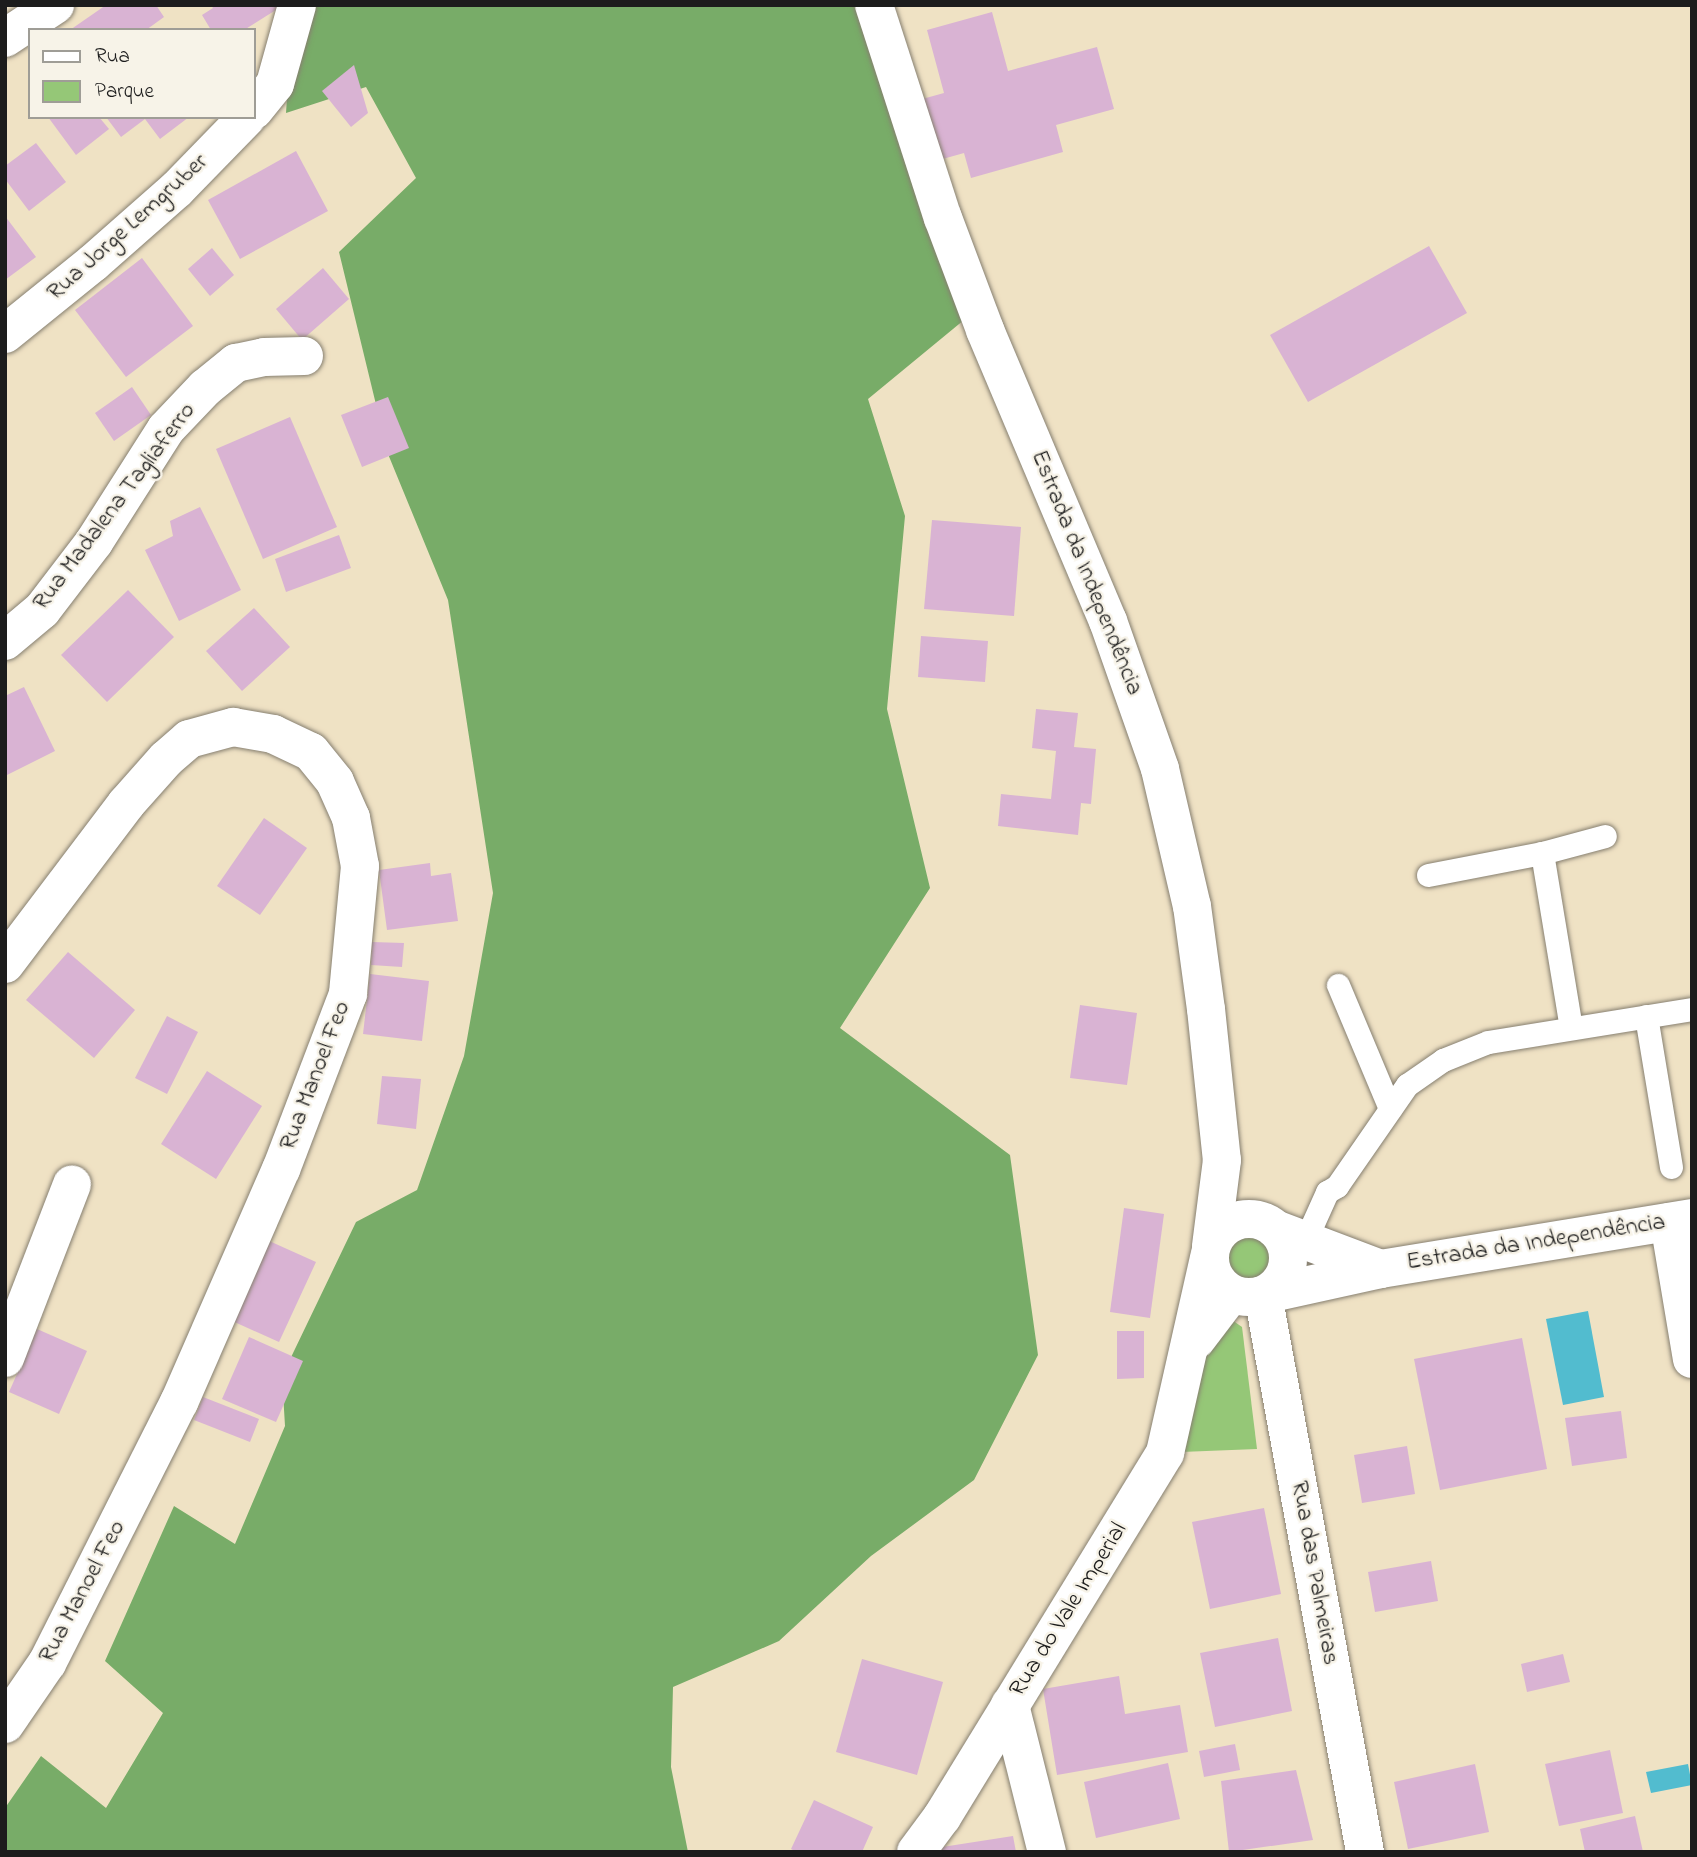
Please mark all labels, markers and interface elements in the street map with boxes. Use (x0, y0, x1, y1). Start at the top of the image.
legend (28, 28, 256, 119)
text: Rua (95, 42, 130, 72)
text: Parque (95, 77, 154, 107)
street label: Rua Jorge Lemgruber (42, 148, 214, 308)
street label: Rua Madalena Tagliaferro (28, 397, 202, 617)
street label: Estrada da Independência (1024, 446, 1148, 700)
street label: Rua Manoel Feo (274, 997, 358, 1155)
street label: Estrada da Independência (1405, 1208, 1667, 1278)
street label: Rua das Palmeiras (1284, 1479, 1344, 1667)
street label: Rua Manoel Feo (33, 1516, 133, 1668)
street label: Rua do Vale Imperial (1004, 1518, 1134, 1702)

